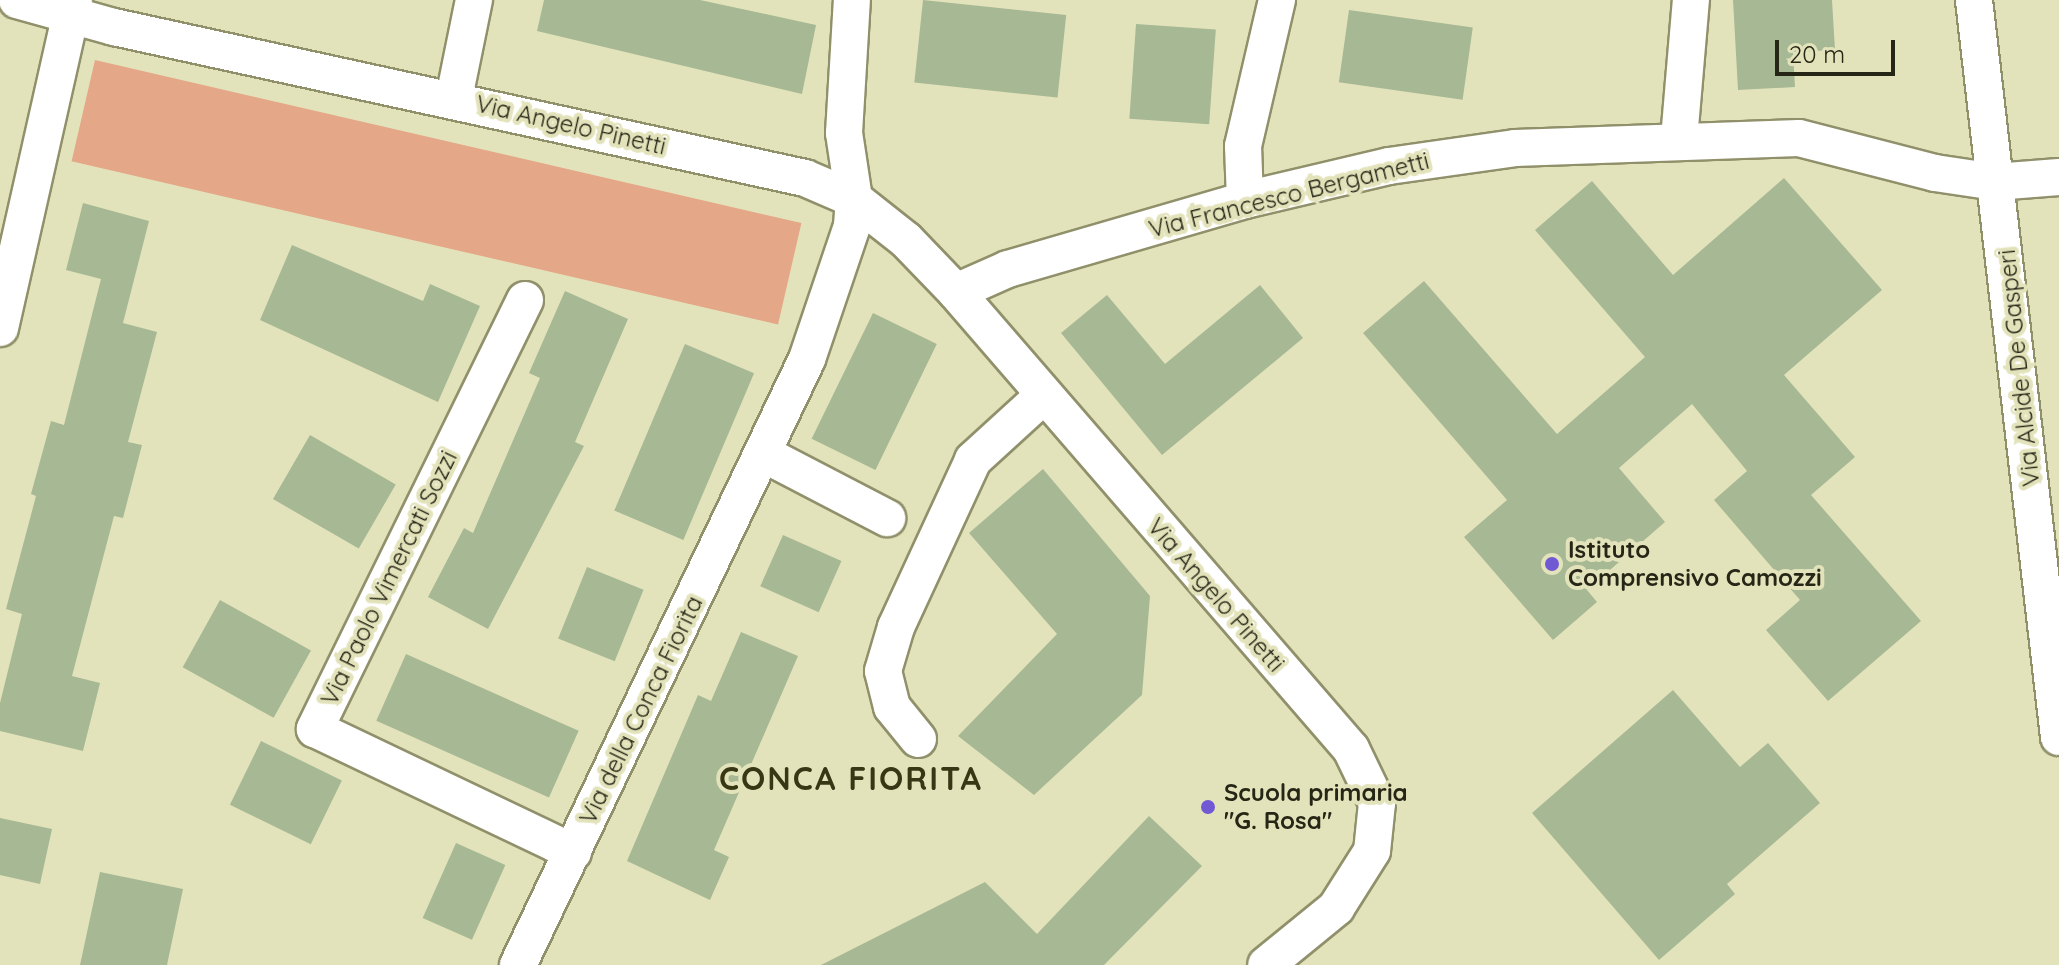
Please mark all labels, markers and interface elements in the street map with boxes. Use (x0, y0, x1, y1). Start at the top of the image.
scale bar (1779, 24, 1899, 74)
text: 20 m (1789, 39, 1845, 69)
street label: Via Angelo Pinetti (473, 89, 669, 161)
street label: Via Francesco Bergametti (1146, 146, 1432, 244)
street label: Via Alcide De Gasperi (1992, 248, 2046, 488)
street label: Via Paolo Vimercati Sozzi (315, 446, 463, 710)
street label: Via Angelo Pinetti (1141, 512, 1291, 678)
place label: Istituto Comprensivo Camozzi (1568, 536, 1822, 592)
marker: Istituto Comprensivo Camozzi (1543, 555, 1561, 573)
street label: Via della Conca Fiorita (573, 591, 709, 829)
district label: CONCA FIORITA (719, 759, 983, 797)
place label: Scuola primaria "G. Rosa" (1224, 779, 1408, 835)
marker: Scuola primaria "G. Rosa" (1199, 798, 1217, 816)

